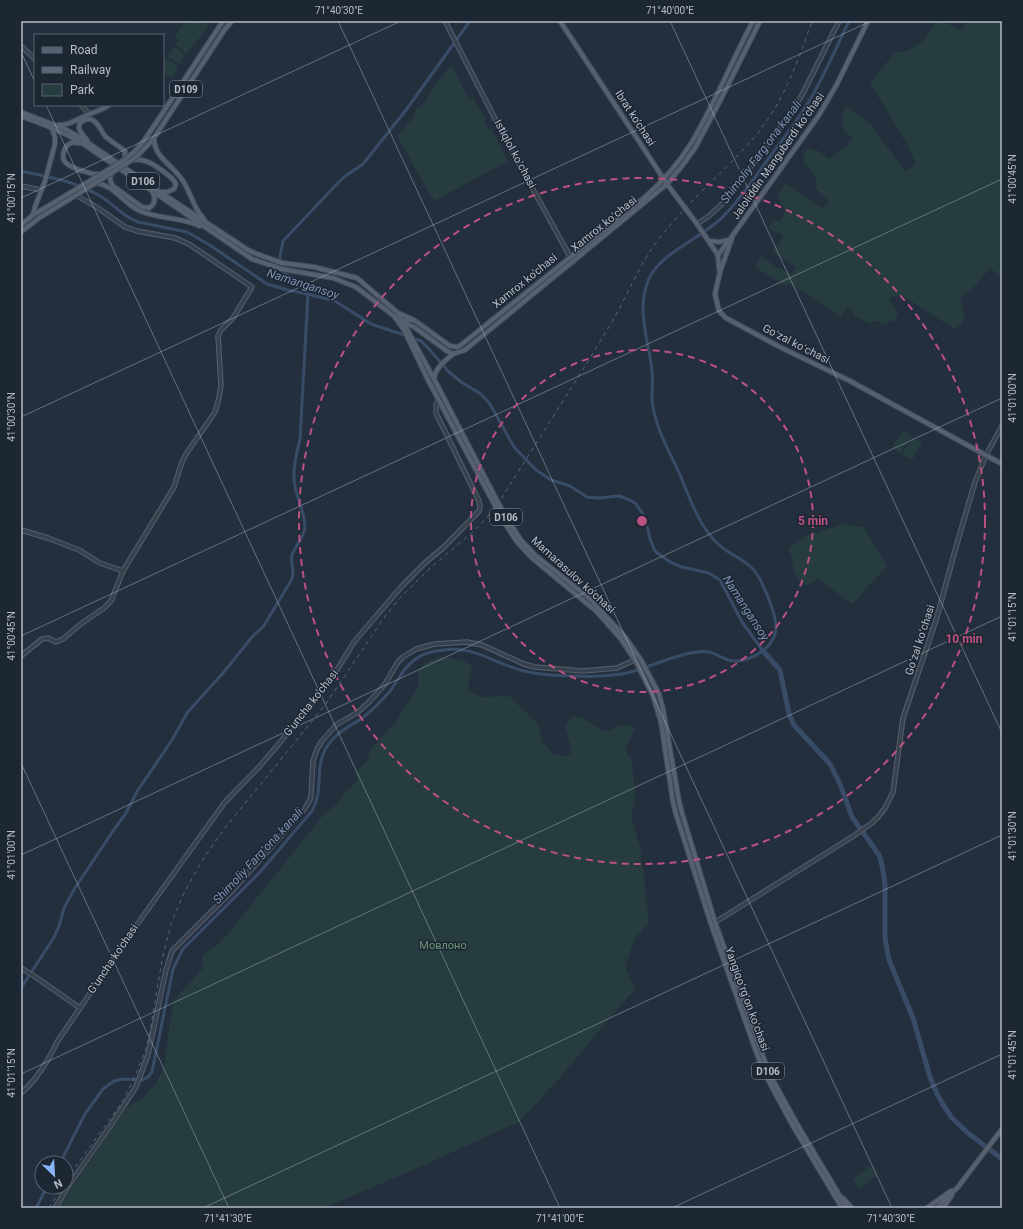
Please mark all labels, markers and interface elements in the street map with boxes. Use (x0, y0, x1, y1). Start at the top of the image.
text: 71°40'30"E (315, 5, 363, 16)
text: 71°40'00"E (646, 5, 694, 16)
legend (34, 34, 164, 106)
text: Road (70, 43, 98, 57)
text: Railway (70, 63, 111, 77)
road number: D109 (170, 81, 202, 97)
text: Park (70, 83, 95, 97)
street label: Ibrat ko'chasi (612, 88, 658, 148)
street label: Jaloliddin Manguberdi koʻchasi (729, 90, 827, 222)
water label: Shimoliy Fargʻona kanali (718, 97, 805, 206)
street label: Istiqlol koʻchasi (491, 117, 539, 191)
text: 41°00'45"N (1007, 154, 1018, 204)
text: 41°00'15"N (6, 173, 17, 223)
road number: D106 (127, 173, 159, 189)
street label: Xamrox koʻchasi (568, 193, 640, 255)
street label: Xamrox ko'chasi (490, 251, 560, 311)
water label: Namangansoy (265, 266, 341, 302)
street label: Goʻzal koʻchasi (760, 322, 832, 366)
text: 41°01'00"N (1007, 373, 1018, 423)
text: 41°00'30"N (6, 392, 17, 442)
road number: D106 (490, 509, 522, 525)
centre of rings (635, 514, 649, 528)
text: 5 min (798, 514, 828, 528)
street label: Mamarasulov ko'chasi (528, 534, 618, 616)
water label: Namangansoy (720, 573, 773, 644)
text: 41°01'15"N (1007, 592, 1018, 642)
street label: Goʻzal koʻchasi (902, 603, 938, 677)
text: 41°00'45"N (6, 611, 17, 661)
text: 10 min (945, 632, 983, 646)
street label: G'uncha ko'chasi (281, 667, 341, 739)
water label: Shimoliy Fargʻona kanali (210, 805, 306, 907)
text: 41°01'30"N (1007, 811, 1018, 861)
text: 41°01'00"N (6, 830, 17, 880)
street label: G'uncha ko'chasi (85, 922, 141, 996)
park label: Мовлоно (419, 939, 467, 952)
street label: Yangiqoʻrgʻon koʻchasi (722, 945, 772, 1053)
text: 41°01'45"N (1007, 1030, 1018, 1080)
text: 41°01'15"N (6, 1048, 17, 1098)
road number: D106 (752, 1063, 784, 1079)
north arrow (34, 1155, 74, 1195)
text: N (52, 1176, 64, 1191)
text: 71°41'30"E (204, 1213, 252, 1224)
text: 71°41'00"E (536, 1213, 584, 1224)
text: 71°40'30"E (867, 1213, 915, 1224)

